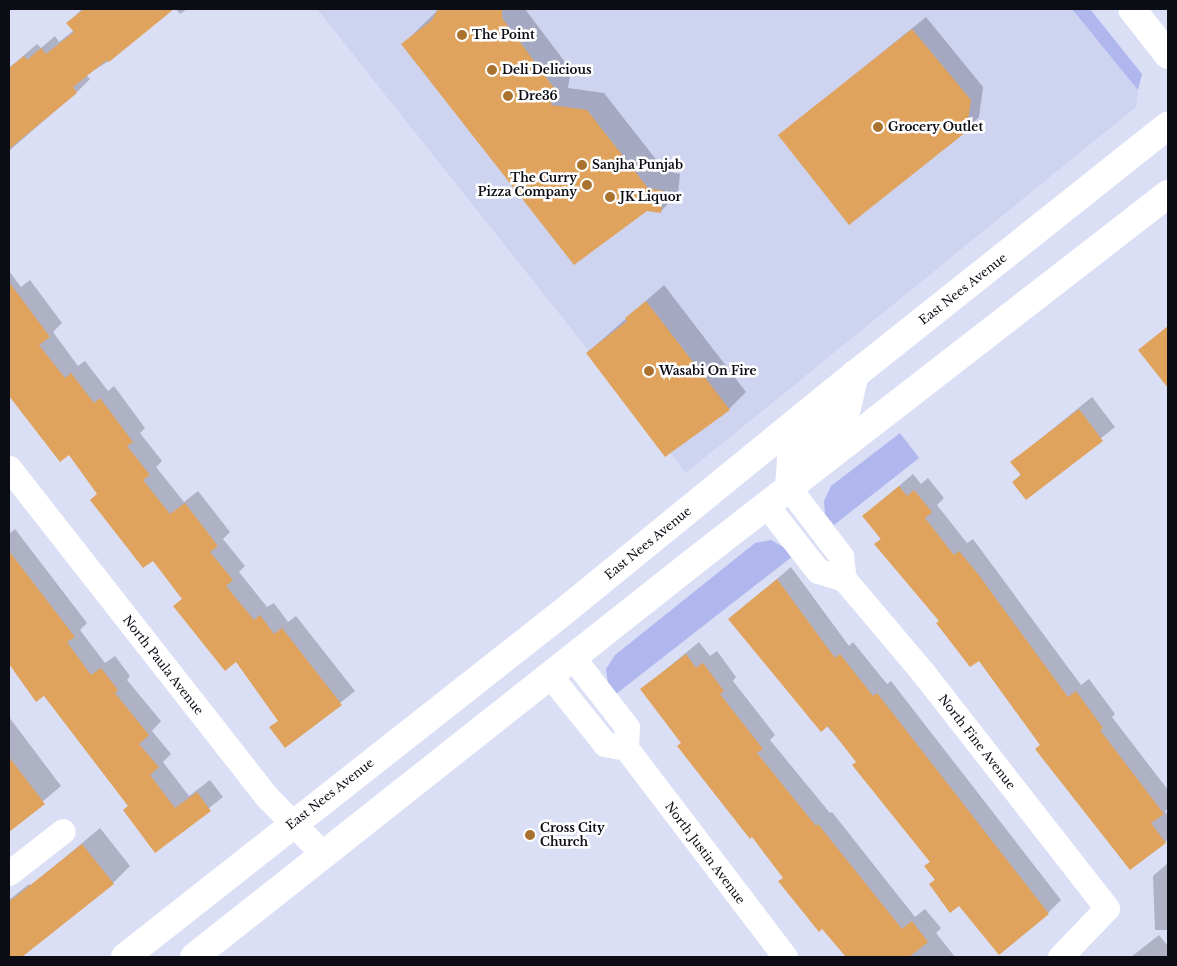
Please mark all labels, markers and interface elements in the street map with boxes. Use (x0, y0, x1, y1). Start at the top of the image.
place label: The Point (472, 28, 535, 42)
marker: The Point (456, 29, 468, 41)
place label: Deli Delicious (502, 63, 592, 77)
marker: Deli Delicious (486, 64, 498, 76)
place label: Dre36 (518, 89, 558, 103)
marker: Dre36 (502, 90, 514, 102)
place label: Grocery Outlet (888, 120, 983, 134)
marker: Grocery Outlet (872, 121, 884, 133)
place label: Sanjha Punjab (592, 158, 683, 172)
marker: Sanjha Punjab (576, 159, 588, 171)
place label: The Curry Pizza Company (478, 171, 577, 199)
marker: The Curry Pizza Company (581, 179, 593, 191)
place label: JK Liquor (620, 190, 682, 204)
marker: JK Liquor (604, 191, 616, 203)
street label: East Nees Avenue (916, 250, 1010, 328)
place label: Wasabi On Fire (659, 364, 756, 378)
marker: Wasabi On Fire (643, 365, 655, 377)
street label: East Nees Avenue (602, 504, 694, 582)
street label: North Paula Avenue (120, 612, 206, 718)
street label: North Fine Avenue (935, 692, 1019, 792)
street label: East Nees Avenue (283, 755, 377, 833)
street label: North Justin Avenue (662, 799, 748, 907)
place label: Cross City Church (540, 821, 605, 849)
marker: Cross City Church (524, 829, 536, 841)

